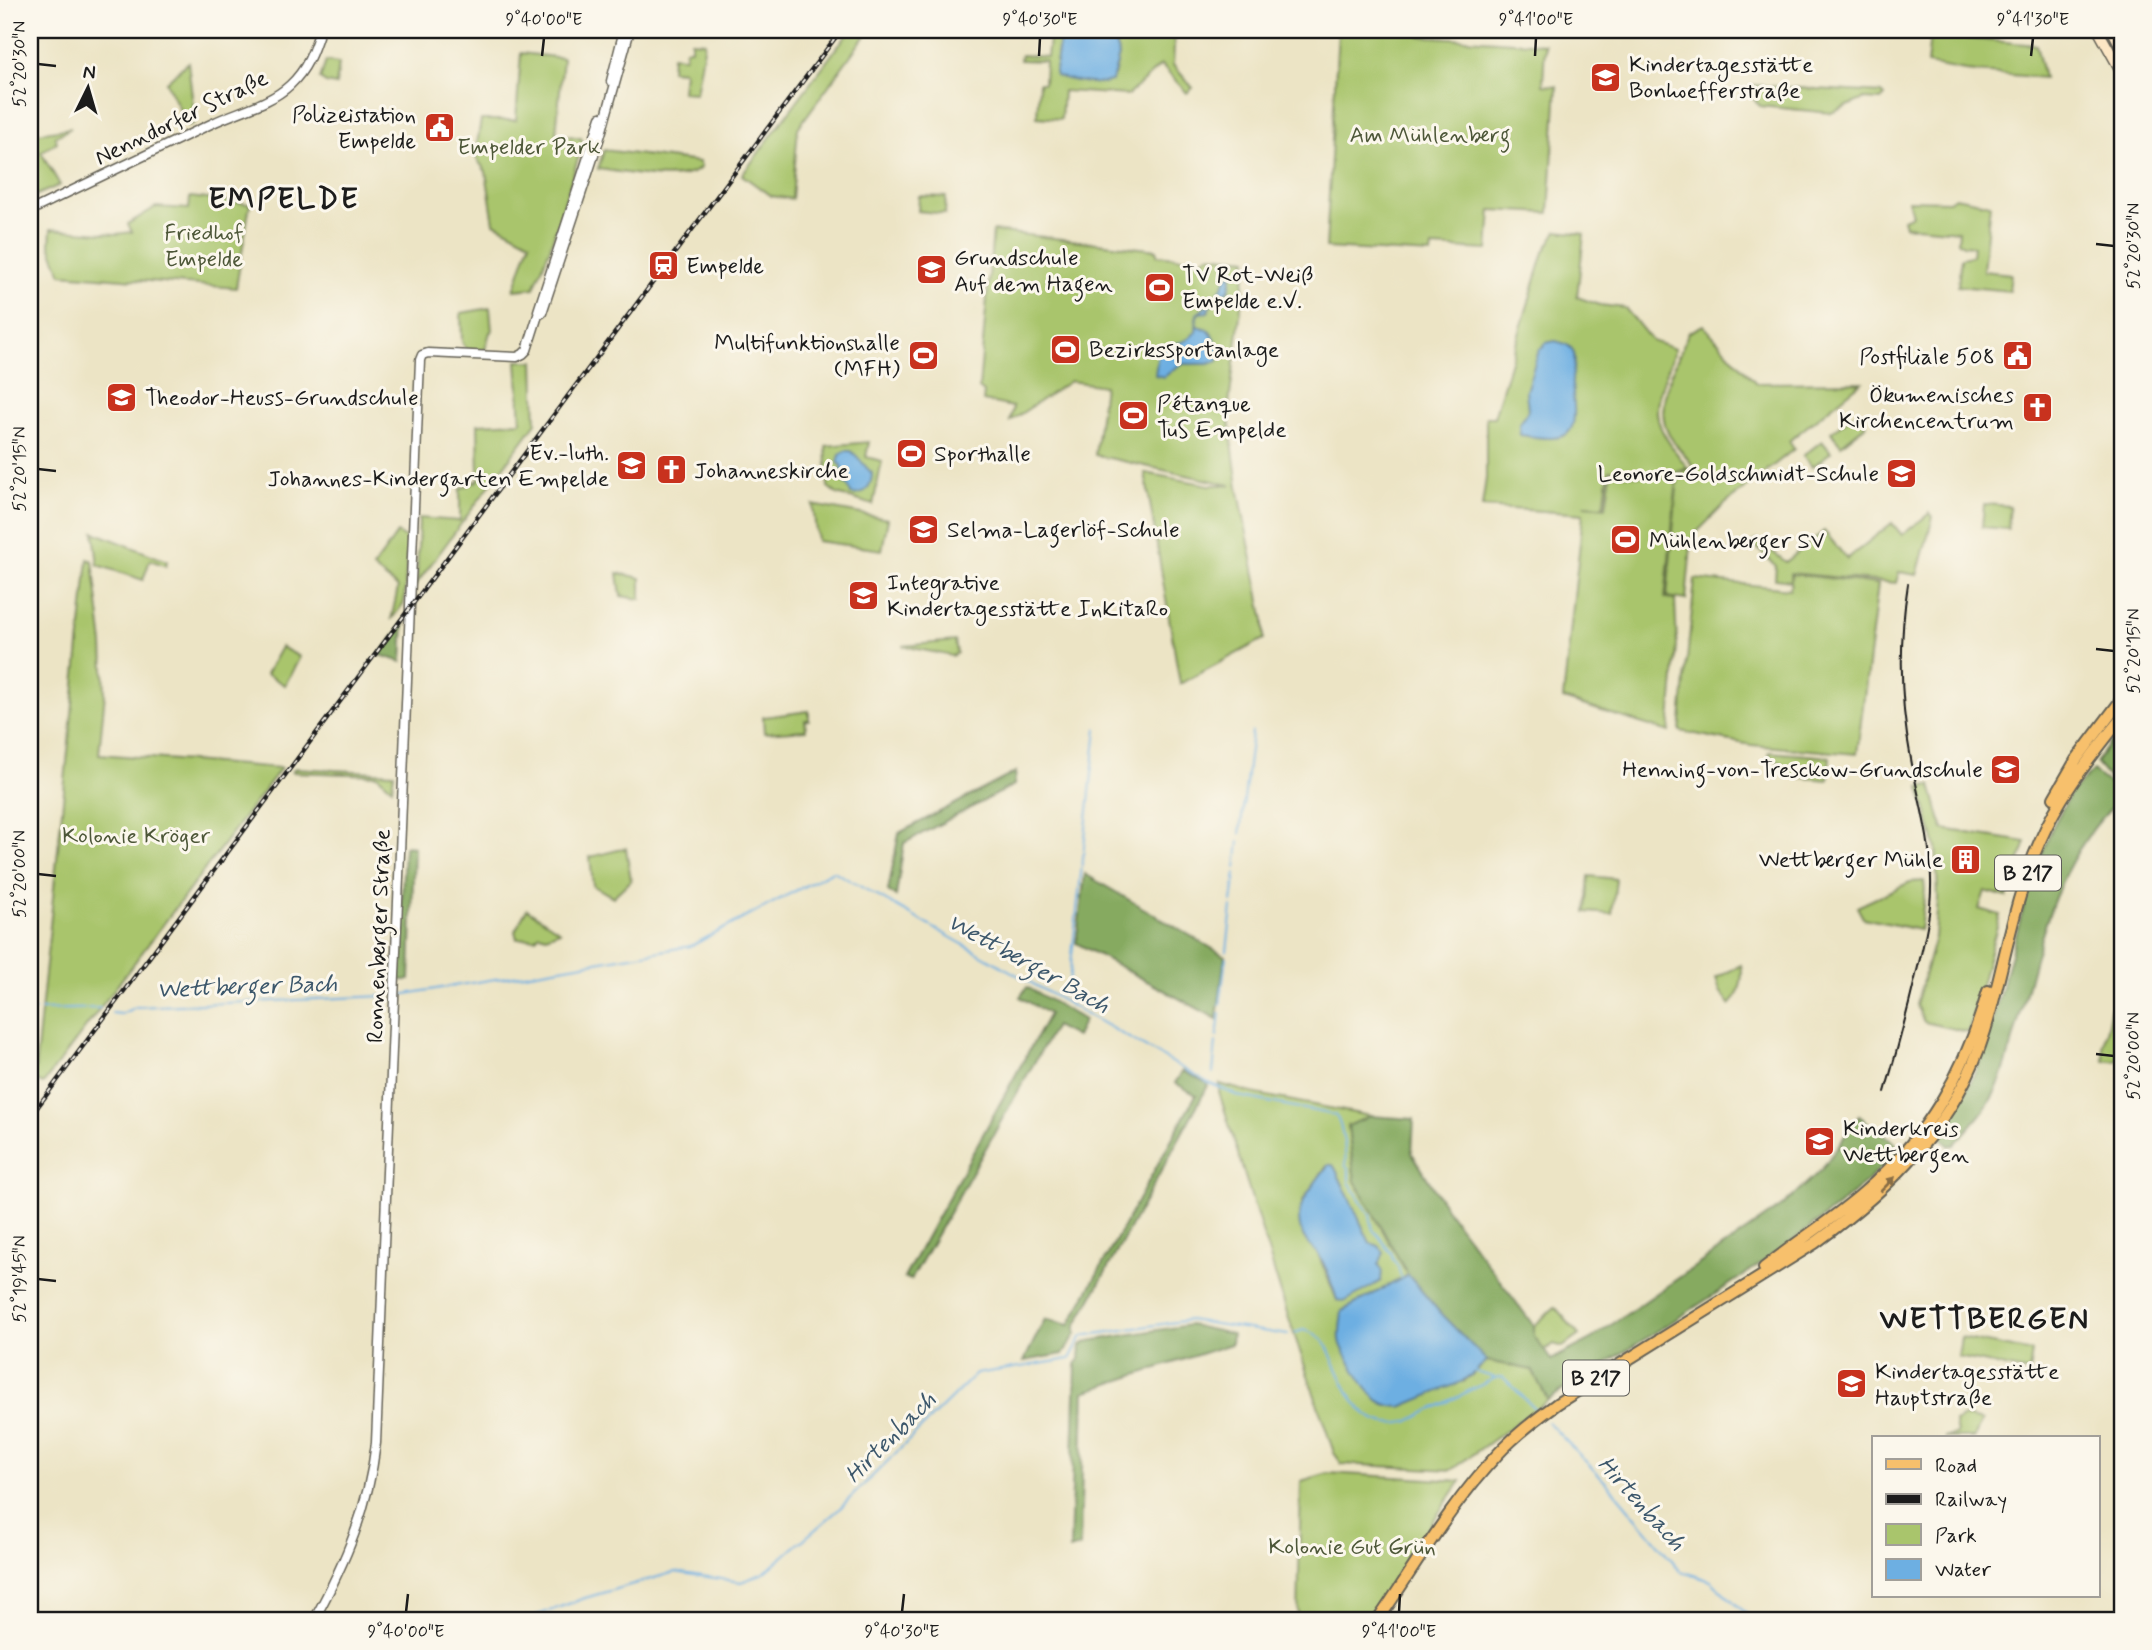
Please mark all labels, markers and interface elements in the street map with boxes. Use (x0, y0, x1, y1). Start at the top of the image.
text: 9°40'00"E (506, 8, 582, 32)
text: 9°40'30"E (1002, 8, 1078, 32)
text: 9°41'00"E (1499, 8, 1573, 32)
text: 9°41'30"E (1997, 8, 2069, 32)
text: 52°20'30"N (8, 21, 32, 107)
place label: Kindertagesstätte Bonhoefferstraße (1629, 51, 1813, 107)
north arrow (52, 52, 122, 122)
school or university icon: Kindertagesstätte Bonhoefferstraße (1589, 60, 1623, 94)
street label: Nenndorfer Straße (90, 63, 272, 171)
place label: Polizeistation Empelde (292, 101, 416, 157)
public building icon: Polizeistation Empelde (422, 110, 456, 144)
park label: Am Mühlenberg (1350, 121, 1510, 153)
park label: Empelder Park (457, 133, 601, 163)
district label: EMPELDE (208, 180, 360, 219)
text: 52°20'30"N (2122, 203, 2146, 289)
park label: Friedhof Empelde (164, 219, 244, 275)
place label: Grundschule Auf dem Hagen (954, 244, 1113, 302)
station icon: Empelde (646, 248, 680, 282)
place label: Empelde (686, 252, 764, 282)
school or university icon: Grundschule Auf dem Hagen (914, 253, 948, 287)
place label: TV Rot-Weiß Empelde e.V. (1182, 261, 1313, 317)
sports icon: TV Rot-Weiß Empelde e.V. (1142, 270, 1176, 304)
place label: Multifunktionshalle (MFH) (714, 329, 900, 385)
sports icon: Bezirkssportanlage (1049, 332, 1083, 366)
place label: Bezirkssportanlage (1089, 336, 1279, 368)
sports icon: Multifunktionshalle (MFH) (906, 338, 940, 372)
public building icon: Postfiliale 508 (2001, 339, 2035, 373)
place label: Postfiliale 508 (1859, 343, 1995, 373)
school or university icon: Theodor-Heuss-Grundschule (105, 380, 139, 414)
place label: Ökumenisches Kirchencentrum (1839, 381, 2014, 437)
place label: Theodor-Heuss-Grundschule (145, 384, 419, 414)
place label: Pétanque TuS Empelde (1157, 390, 1286, 446)
church icon: Ökumenisches Kirchencentrum (2020, 390, 2054, 424)
sports icon: Pétanque TuS Empelde (1117, 399, 1151, 433)
text: 52°20'15"N (8, 426, 32, 512)
sports icon: Sporthalle (894, 436, 928, 470)
place label: Ev.-luth. Johannes-Kindergarten Empelde (268, 439, 609, 497)
place label: Sporthalle (934, 440, 1031, 470)
school or university icon: Ev.-luth. Johannes-Kindergarten Empelde (615, 448, 649, 482)
church icon: Johanneskirche (654, 453, 688, 487)
school or university icon: Leonore-Goldschmidt-Schule (1885, 456, 1919, 490)
place label: Johanneskirche (694, 457, 849, 487)
place label: Leonore-Goldschmidt-Schule (1598, 460, 1879, 490)
school or university icon: Selma-Lagerlöf-Schule (907, 512, 941, 546)
place label: Selma-Lagerlöf-Schule (947, 516, 1180, 548)
sports icon: Mühlenberger SV (1609, 523, 1643, 557)
place label: Mühlenberger SV (1649, 527, 1825, 559)
place label: Integrative Kindertagesstätte InKitaRo (887, 569, 1168, 627)
school or university icon: Integrative Kindertagesstätte InKitaRo (847, 578, 881, 612)
text: 52°20'15"N (2122, 608, 2146, 694)
school or university icon: Henning-von-Tresckow-Grundschule (1989, 752, 2023, 786)
place label: Henning-von-Tresckow-Grundschule (1622, 756, 1983, 788)
park label: Kolonie Kröger (62, 822, 211, 852)
street label: Ronnenberger Straße (361, 828, 401, 1044)
text: 52°20'00"N (8, 830, 32, 918)
building icon: Wettberger Mühle (1949, 842, 1983, 876)
place label: Wettberger Mühle (1759, 846, 1943, 878)
road number: B 217 (1995, 856, 2061, 890)
water label: Wettberger Bach (940, 907, 1115, 1024)
water label: Wettberger Bach (156, 969, 338, 1009)
text: 52°20'00"N (2122, 1012, 2146, 1100)
place label: Kinderkreis Wettbergen (1843, 1115, 1969, 1173)
school or university icon: Kinderkreis Wettbergen (1803, 1124, 1837, 1158)
one-way arrow (1880, 1175, 1897, 1192)
text: 52°19'45"N (8, 1235, 32, 1323)
district label: WETTBERGEN (1879, 1300, 2090, 1339)
place label: Kindertagesstätte Hauptstraße (1875, 1358, 2059, 1414)
road number: B 217 (1563, 1360, 1629, 1396)
school or university icon: Kindertagesstätte Hauptstraße (1835, 1367, 1869, 1401)
water label: Hirtenbach (839, 1386, 944, 1491)
legend (1872, 1436, 2100, 1598)
water label: Hirtenbach (1590, 1450, 1692, 1558)
text: Road (1935, 1452, 1977, 1480)
text: Railway (1935, 1486, 2007, 1514)
text: Park (1935, 1522, 1977, 1550)
park label: Kolonie Gut Grün (1268, 1533, 1436, 1563)
text: Water (1935, 1556, 1991, 1584)
text: 9°40'00"E (368, 1620, 444, 1644)
text: 9°40'30"E (864, 1620, 940, 1644)
text: 9°41'00"E (1362, 1620, 1436, 1644)

